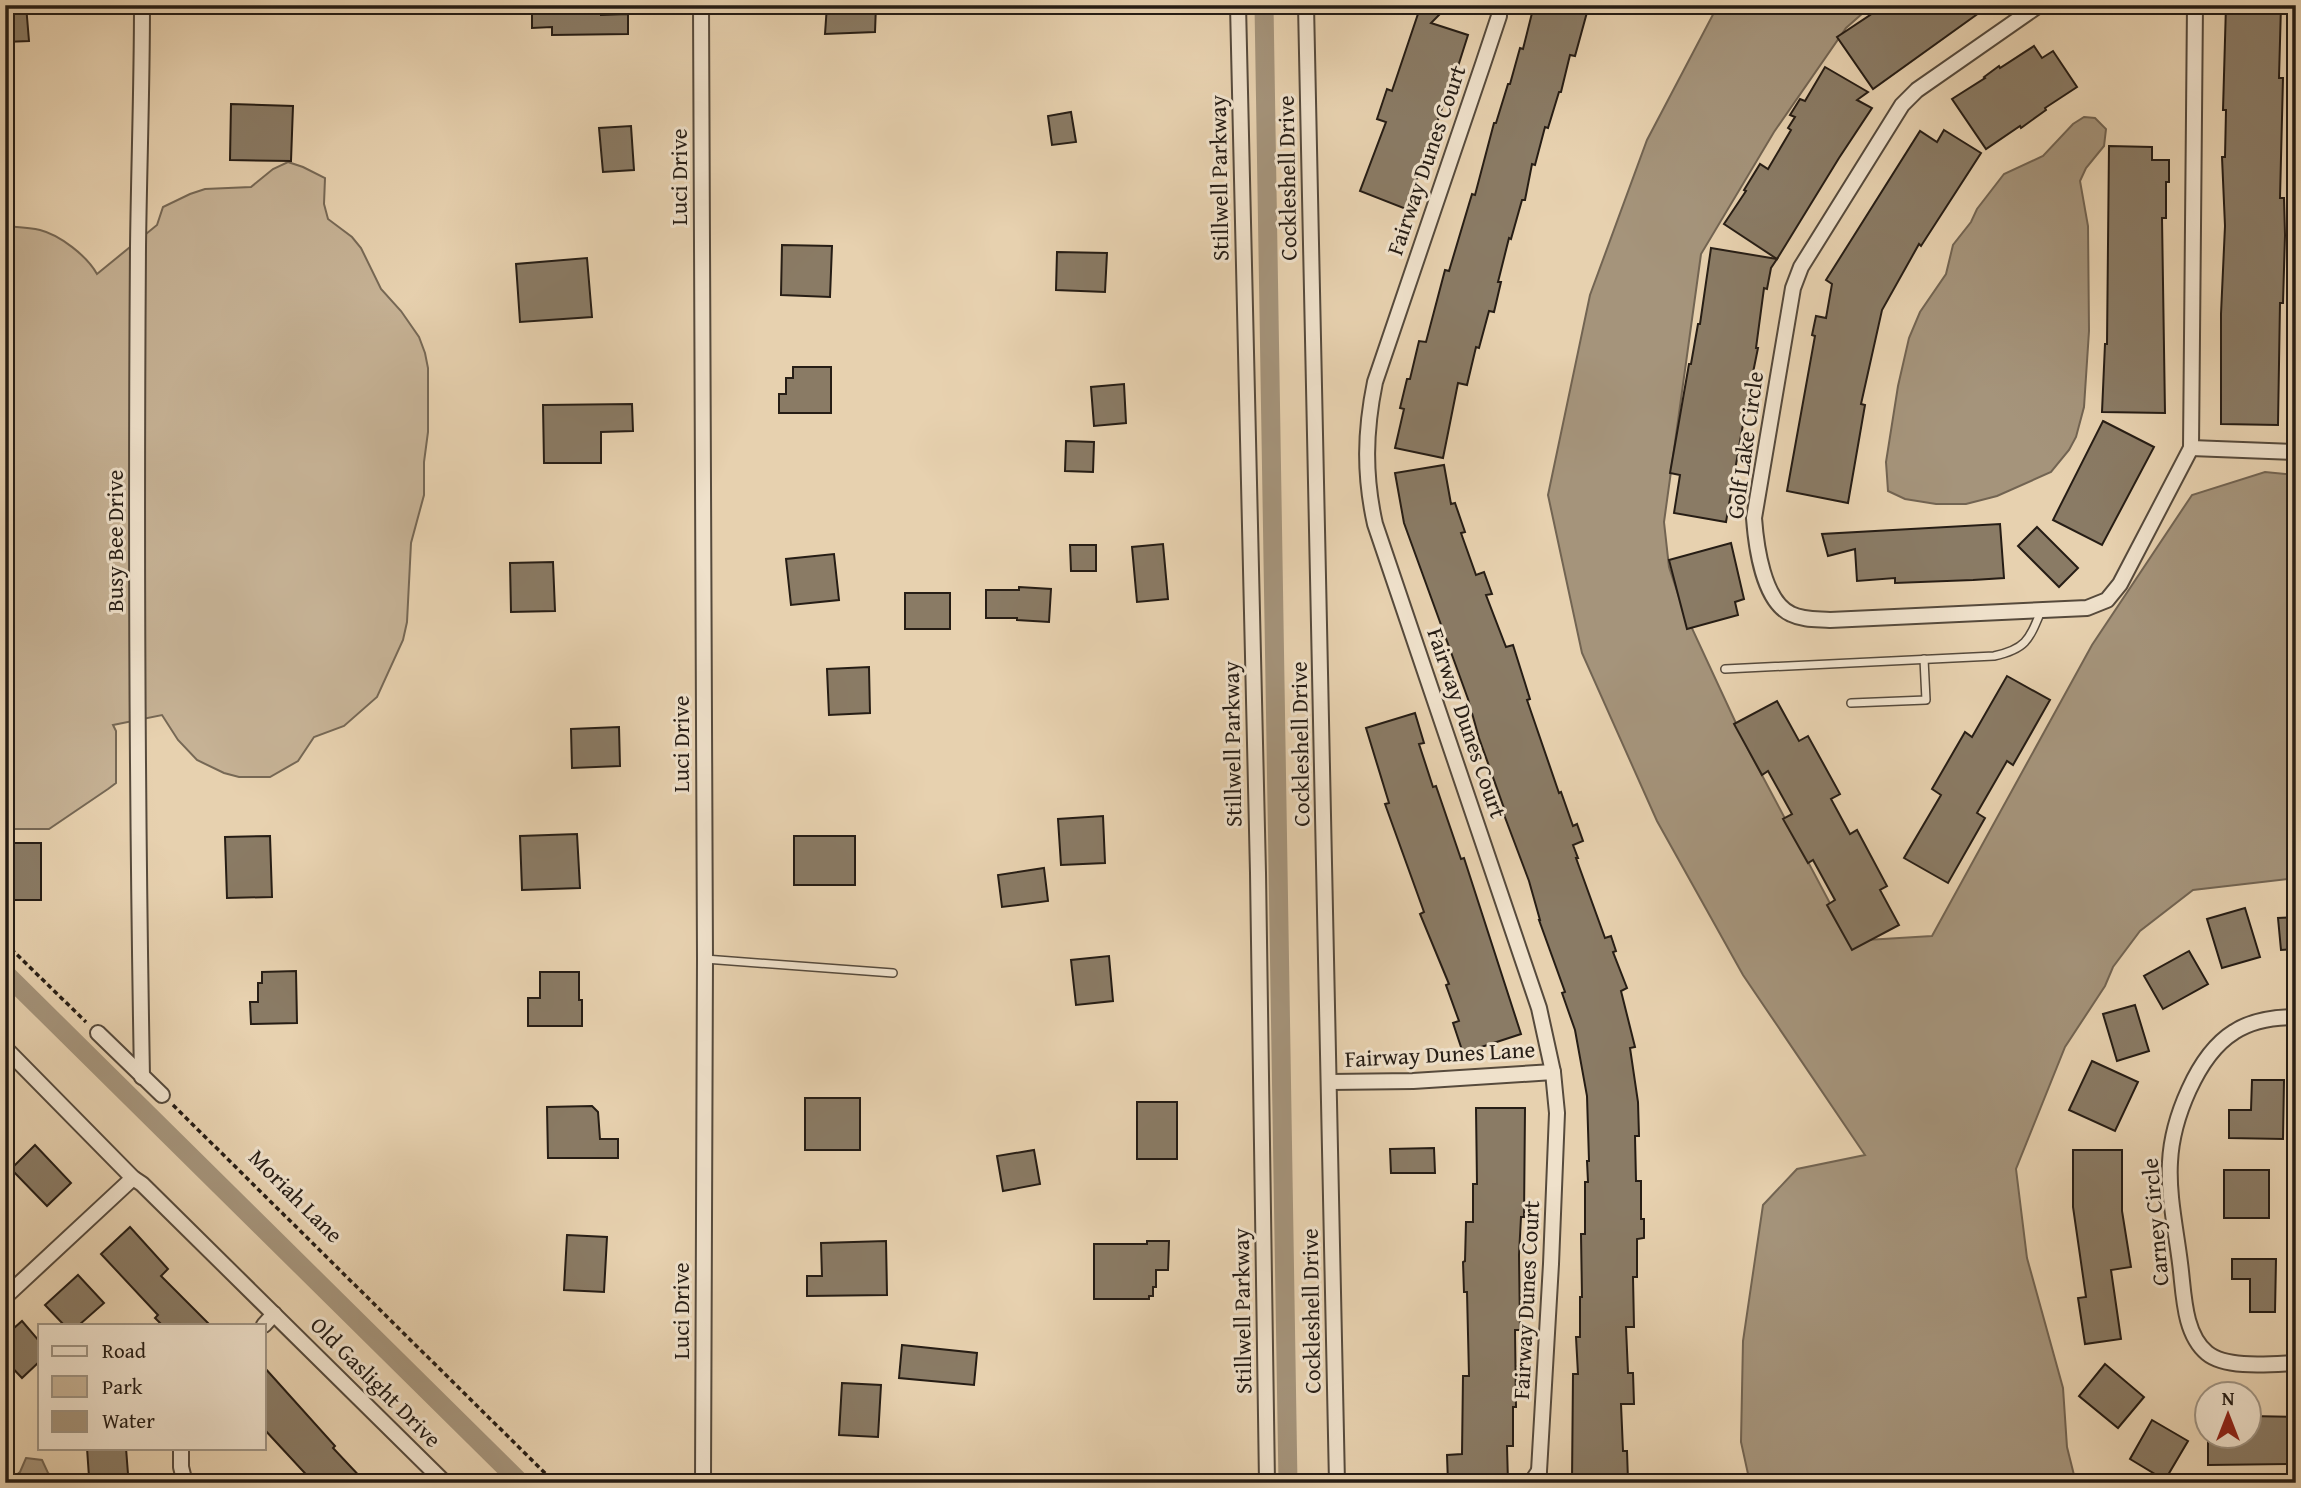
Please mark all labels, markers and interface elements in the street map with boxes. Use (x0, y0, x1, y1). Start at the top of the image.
street label: Fairway Dunes Court (1378, 60, 1474, 259)
street label: Stillwell Parkway (1201, 94, 1236, 261)
street label: Cockleshell Drive (1269, 95, 1304, 261)
street label: Luci Drive (662, 129, 695, 225)
street label: Golf Lake Circle (1718, 369, 1771, 521)
street label: Busy Bee Drive (98, 470, 131, 612)
street label: Fairway Dunes Court (1419, 623, 1515, 822)
street label: Stillwell Parkway (1214, 660, 1249, 827)
street label: Cockleshell Drive (1282, 661, 1317, 827)
street label: Luci Drive (664, 696, 697, 792)
street label: Fairway Dunes Lane (1344, 1032, 1536, 1075)
street label: Moriah Lane (242, 1141, 351, 1250)
street label: Carney Circle (2132, 1157, 2177, 1287)
street label: Fairway Dunes Court (1504, 1200, 1547, 1400)
street label: Stillwell Parkway (1224, 1227, 1259, 1394)
street label: Cockleshell Drive (1293, 1228, 1328, 1394)
street label: Luci Drive (664, 1263, 697, 1359)
street label: Old Gaslight Drive (303, 1309, 449, 1455)
legend (38, 1324, 266, 1450)
text: Road (102, 1335, 147, 1366)
text: Park (102, 1371, 143, 1402)
north arrow (2192, 1380, 2262, 1450)
text: N (2222, 1384, 2235, 1412)
text: Water (102, 1405, 155, 1436)

